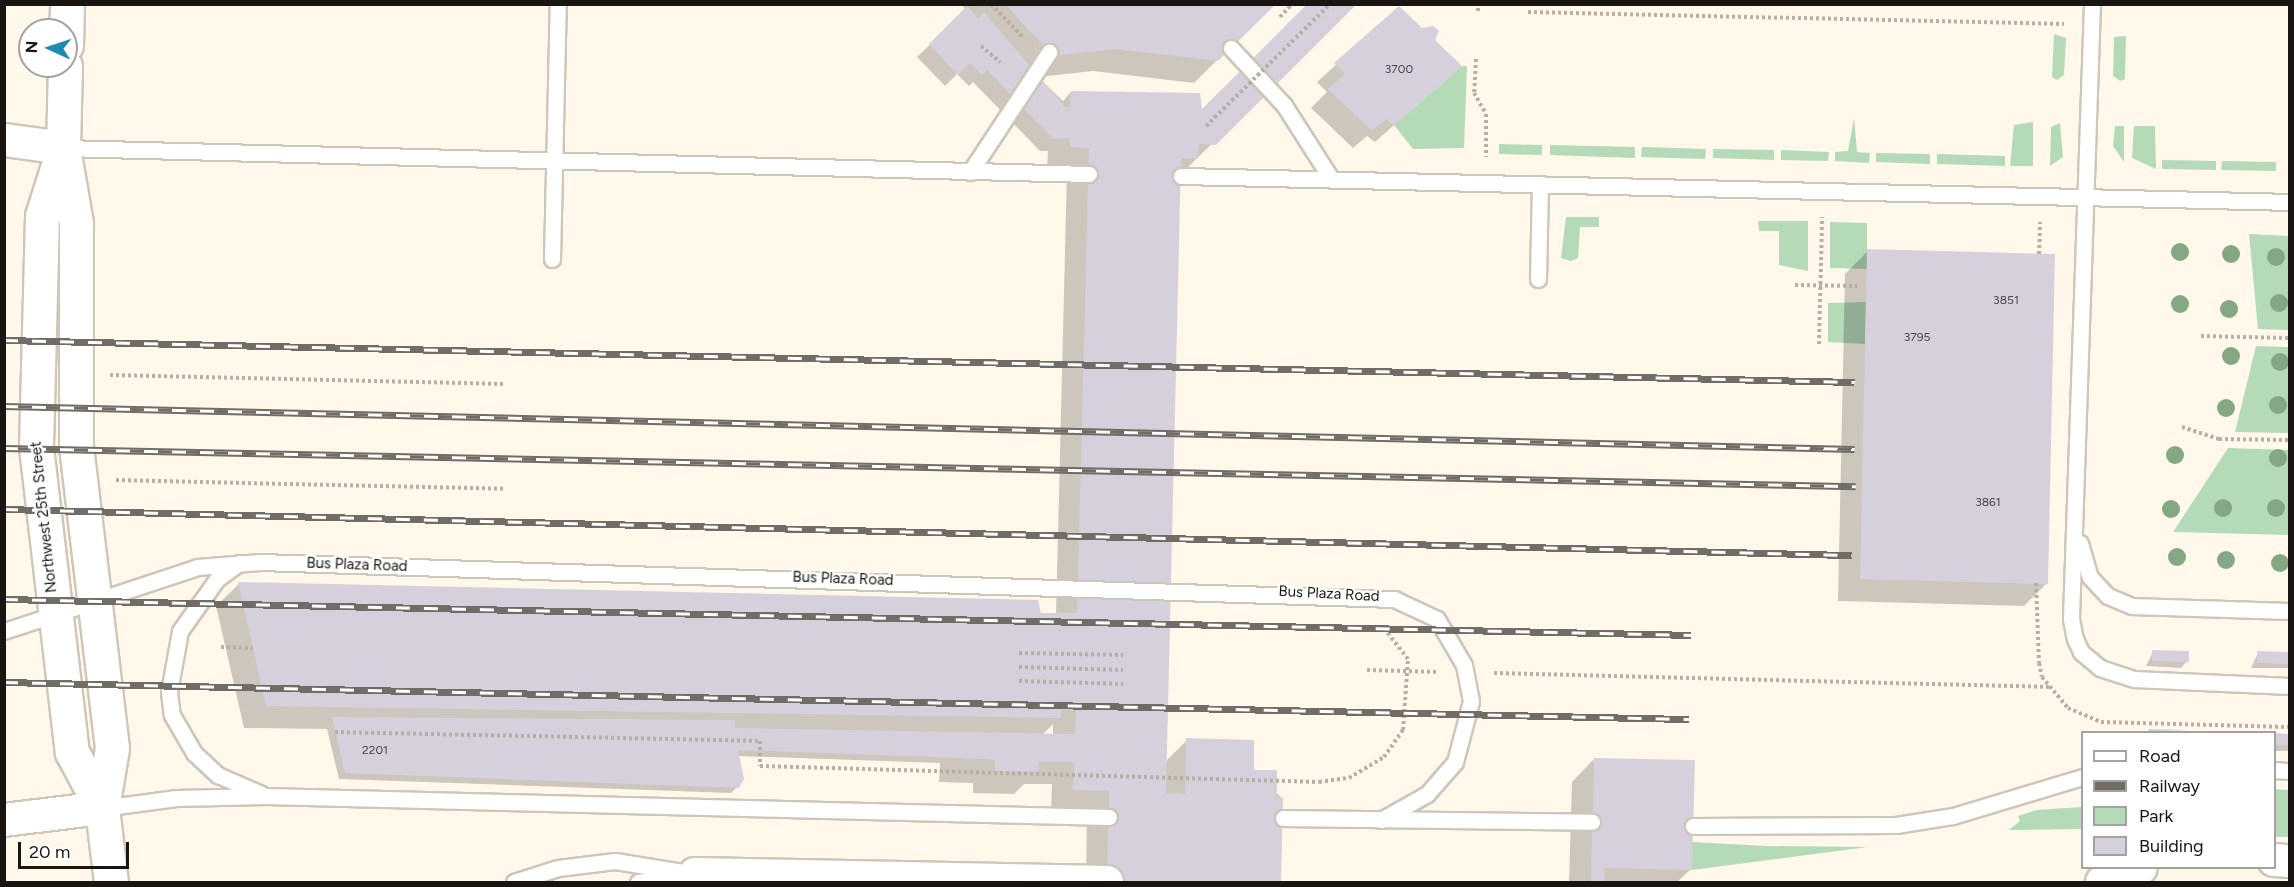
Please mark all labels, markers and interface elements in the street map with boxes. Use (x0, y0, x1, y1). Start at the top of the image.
north arrow (18, 18, 78, 78)
text: N (22, 40, 41, 54)
house number: 3700 (1385, 63, 1413, 77)
house number: 3851 (1993, 294, 2019, 308)
house number: 3795 (1904, 331, 1930, 345)
street label: Northwest 25th Street (27, 440, 61, 594)
house number: 3861 (1975, 496, 2001, 510)
street label: Bus Plaza Road (306, 554, 408, 576)
street label: Bus Plaza Road (792, 568, 894, 590)
street label: Bus Plaza Road (1278, 582, 1380, 606)
legend (2081, 731, 2276, 869)
house number: 2201 (362, 744, 388, 758)
text: Road (2139, 745, 2180, 767)
text: Railway (2139, 775, 2200, 797)
text: Park (2139, 805, 2173, 827)
scale bar (21, 830, 132, 868)
text: Building (2139, 835, 2204, 857)
text: 20 m (29, 841, 70, 863)

